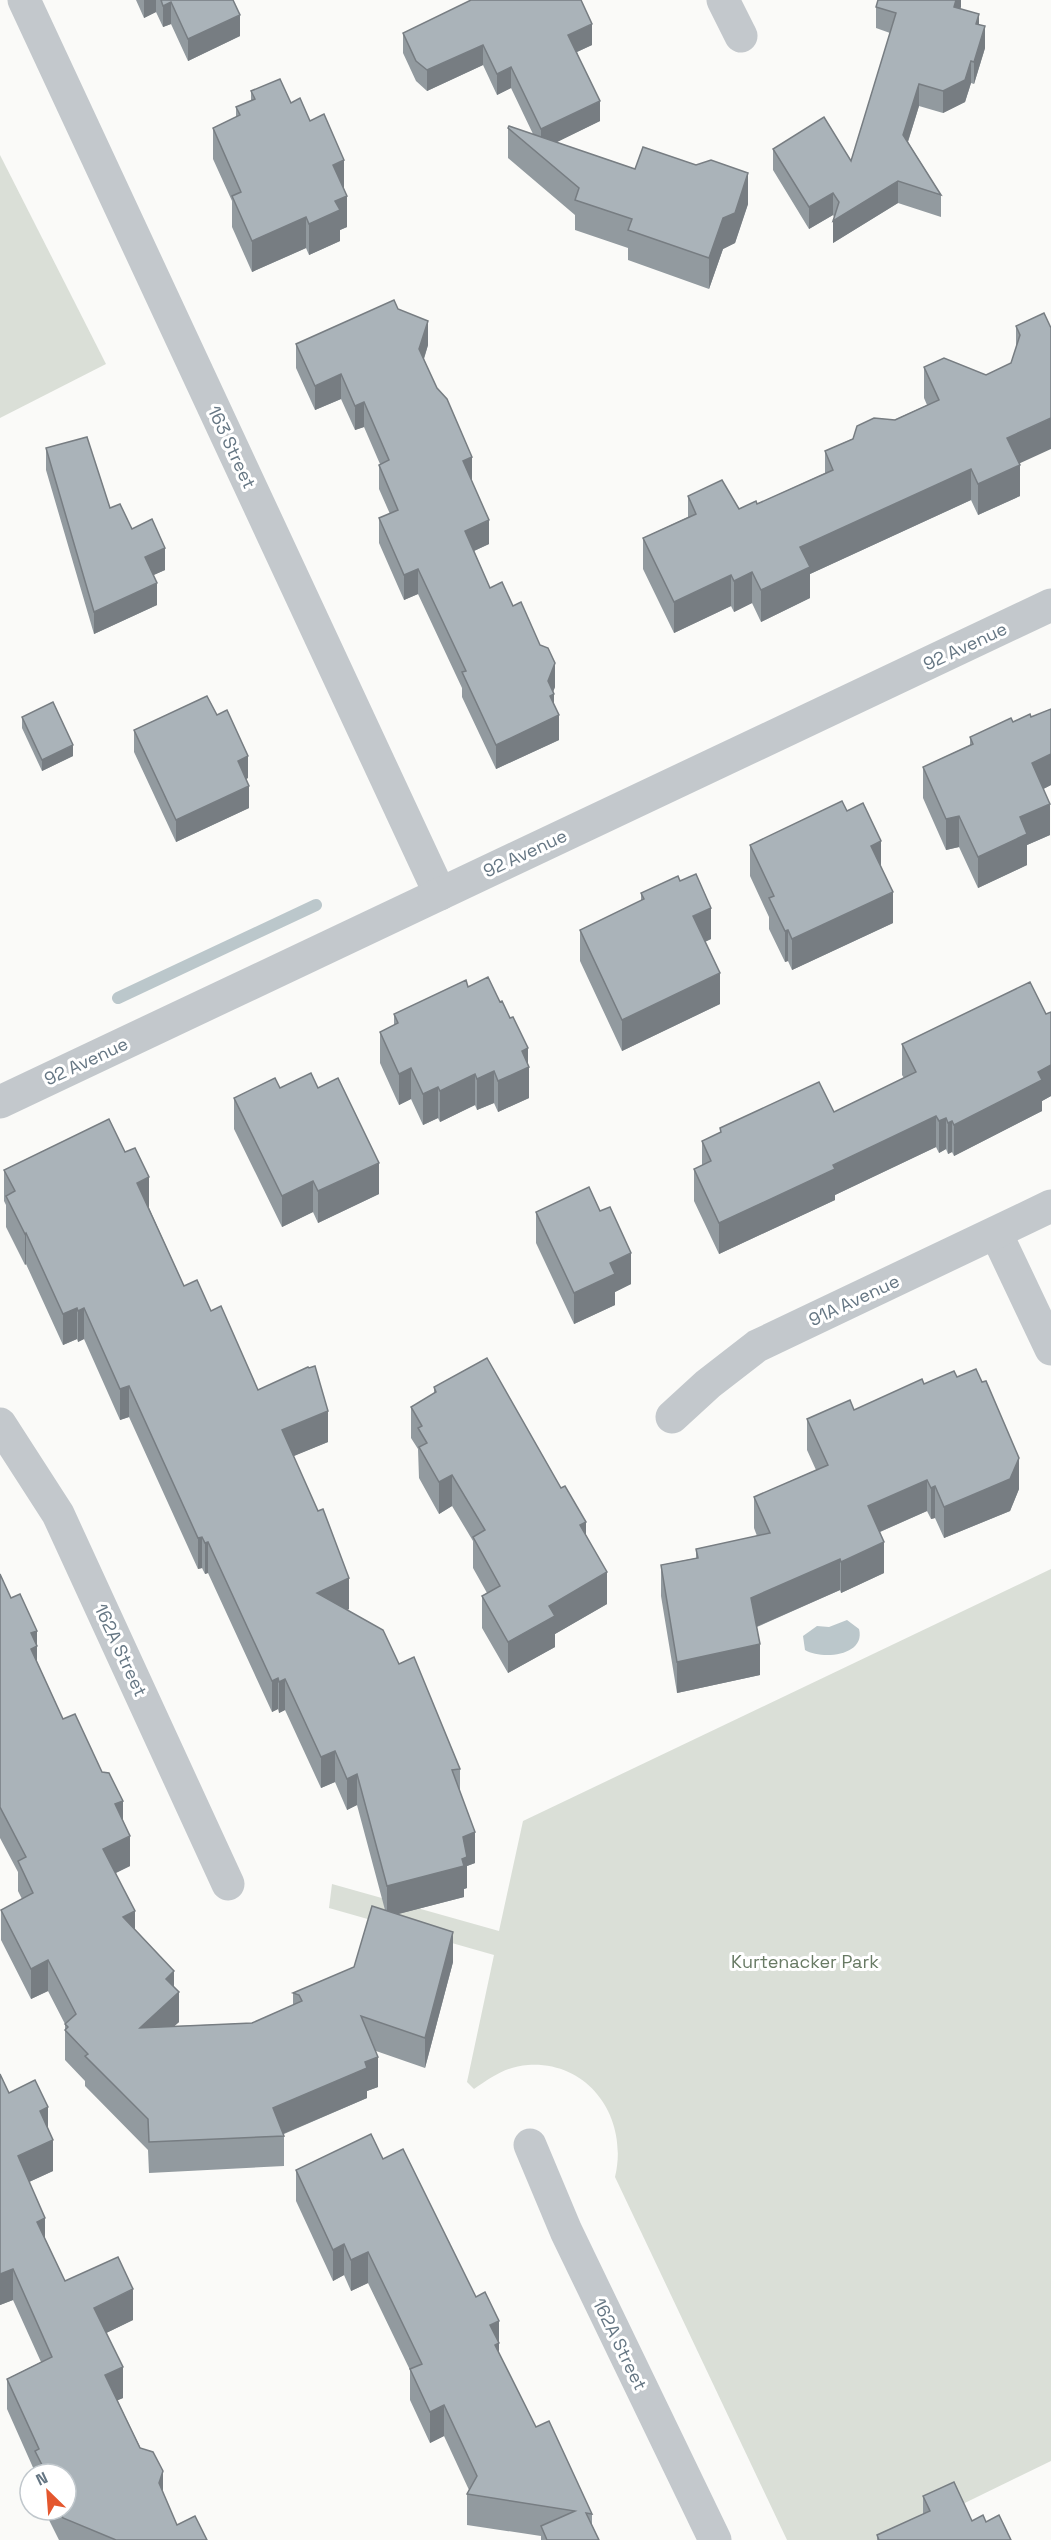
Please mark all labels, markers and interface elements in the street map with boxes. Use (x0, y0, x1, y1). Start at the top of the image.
street label: 163 Street (203, 402, 261, 492)
street label: 92 Avenue (919, 617, 1011, 675)
street label: 92 Avenue (479, 824, 571, 882)
street label: 92 Avenue (40, 1032, 132, 1090)
street label: 91A Avenue (805, 1269, 903, 1331)
street label: 162A Street (89, 1600, 153, 1700)
park label: Kurtenacker Park (731, 1950, 879, 1973)
street label: 162A Street (588, 2294, 652, 2394)
north arrow (18, 2462, 78, 2522)
text: N (33, 2467, 51, 2491)

